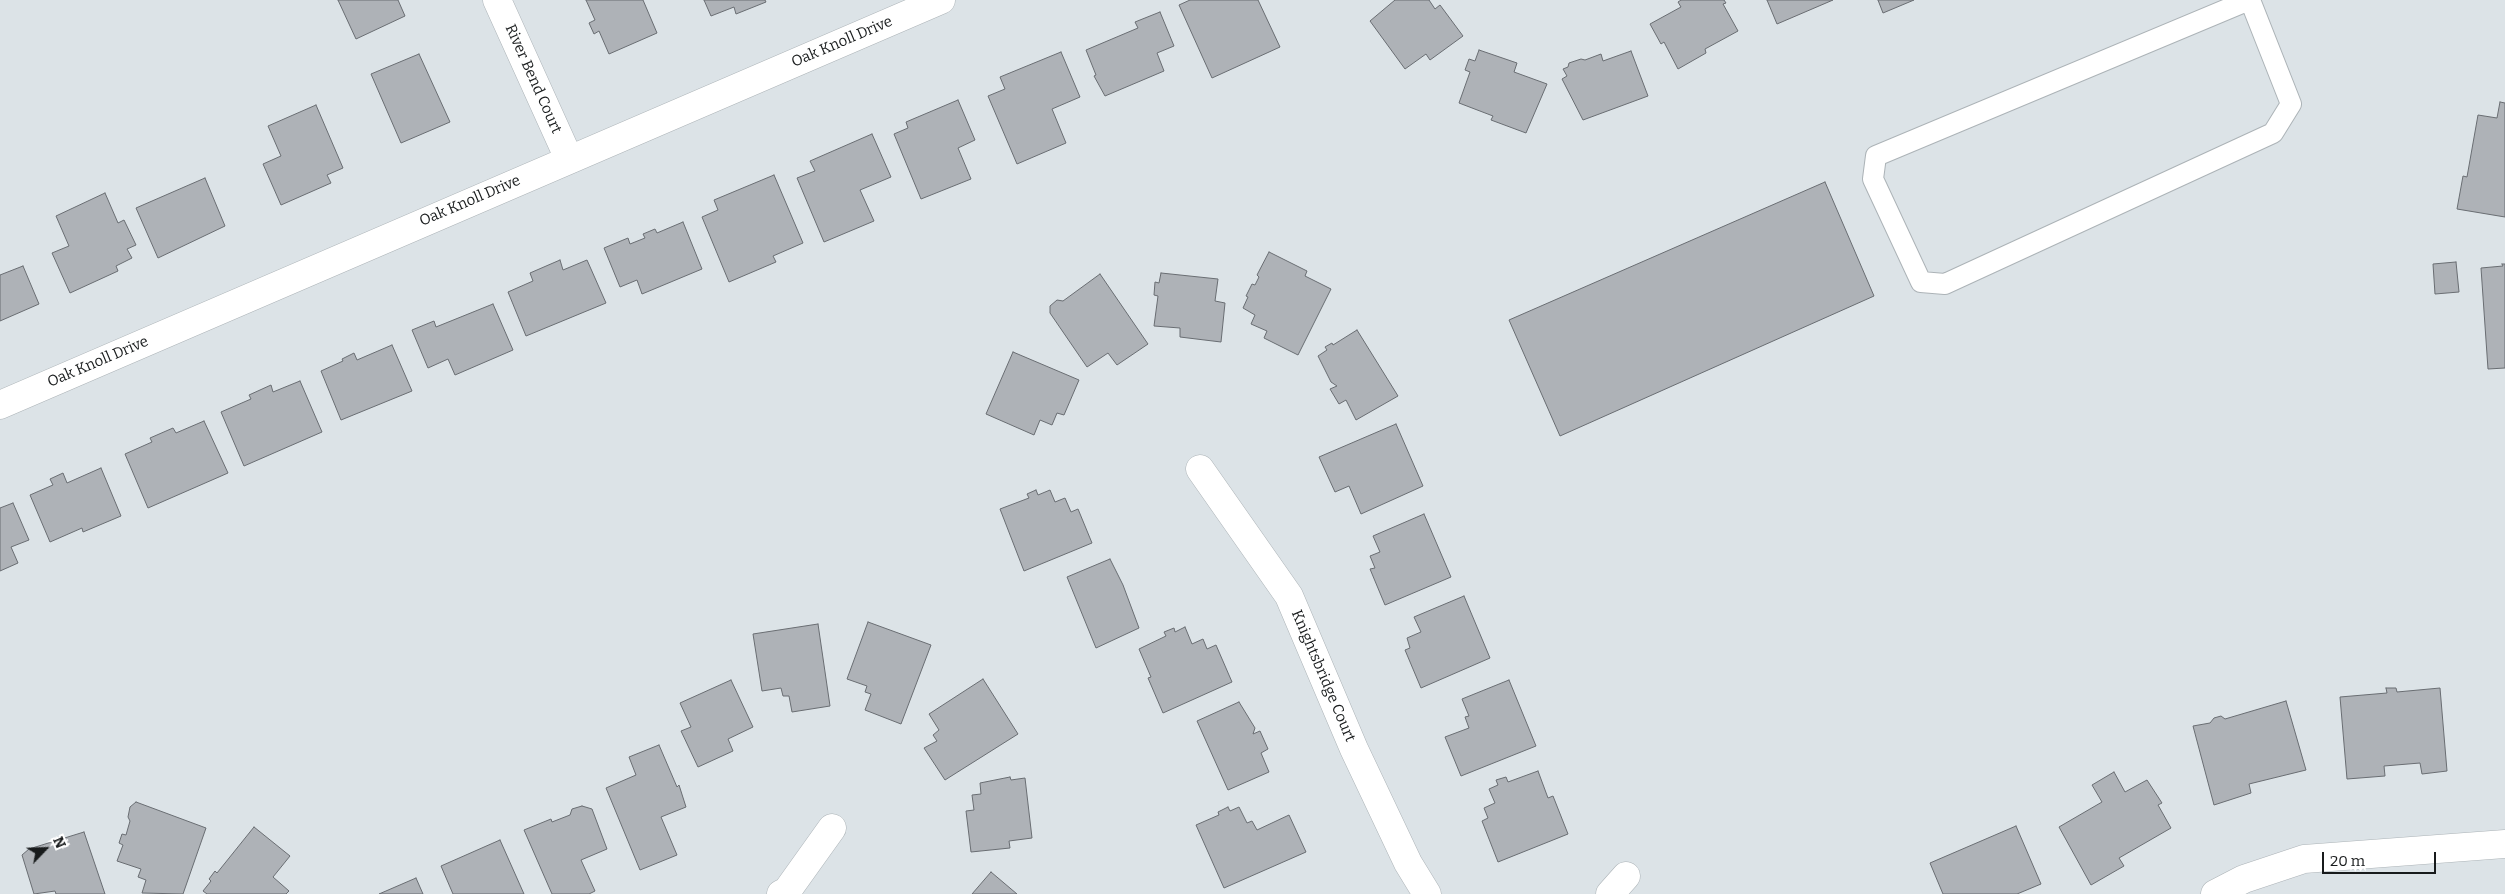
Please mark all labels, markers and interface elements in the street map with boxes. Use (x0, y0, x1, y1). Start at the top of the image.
street label: Oak Knoll Drive (789, 13, 895, 71)
street label: River Bend Court (501, 22, 565, 136)
street label: Oak Knoll Drive (417, 172, 523, 230)
street label: Oak Knoll Drive (45, 333, 151, 391)
street label: Knightsbridge Court (1287, 607, 1359, 745)
north arrow (20, 824, 70, 874)
text: N (49, 834, 69, 851)
scale bar (2325, 842, 2439, 874)
text: 20 m (2330, 852, 2365, 870)

